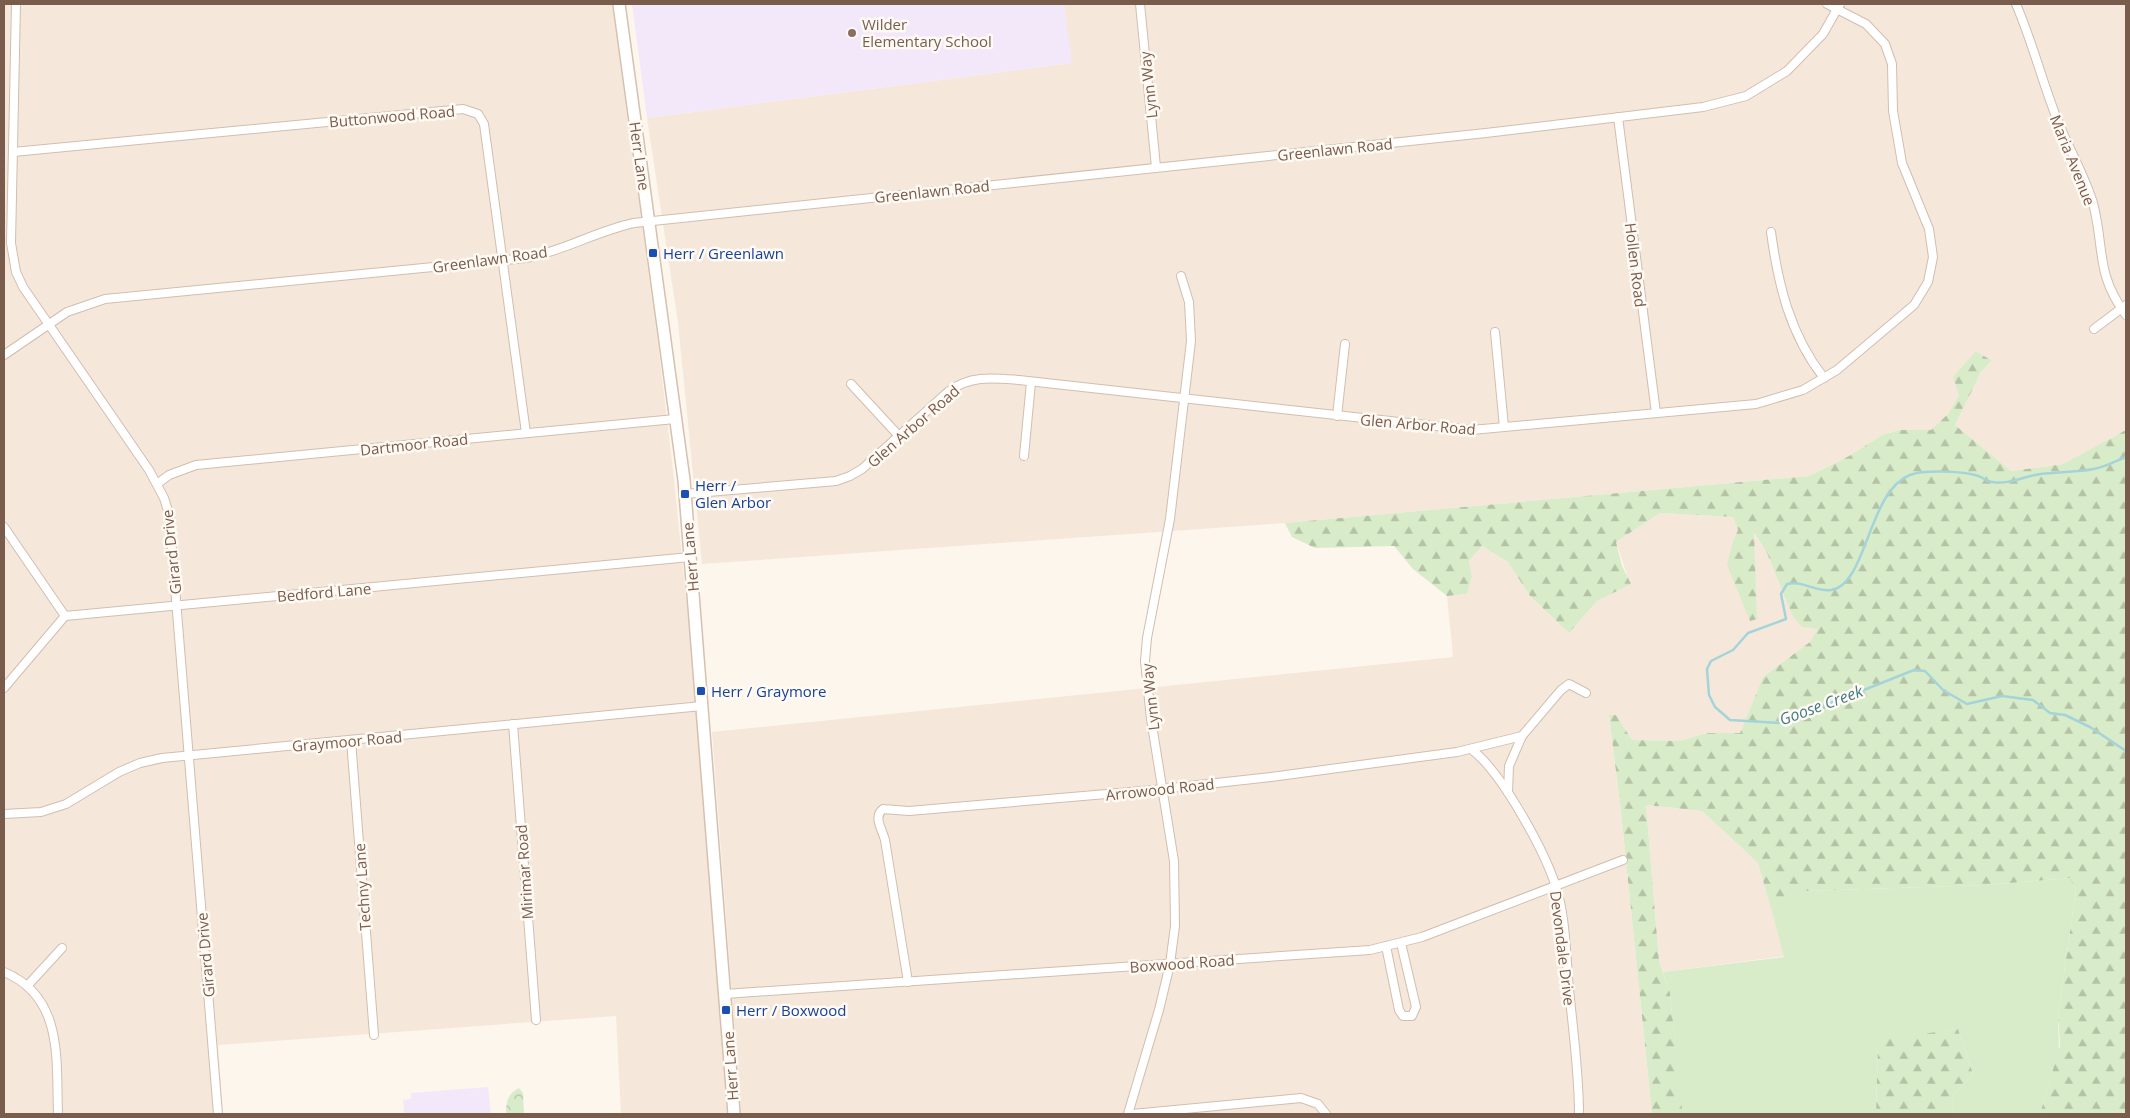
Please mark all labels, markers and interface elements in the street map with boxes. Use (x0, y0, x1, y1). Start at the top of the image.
place label: Wilder Elementary School (862, 14, 992, 51)
marker: Wilder Elementary School (846, 27, 858, 39)
street label: Lynn Way (1134, 50, 1161, 120)
street label: Buttonwood Road (328, 101, 456, 131)
street label: Maria Avenue (2046, 112, 2100, 208)
street label: Herr Lane (625, 120, 655, 192)
street label: Greenlawn Road (1276, 133, 1394, 165)
street label: Greenlawn Road (873, 175, 991, 207)
street label: Hollen Road (1621, 222, 1651, 308)
street label: Greenlawn Road (431, 241, 549, 277)
place label: Herr / Greenlawn (663, 243, 784, 263)
marker: Herr / Greenlawn (647, 247, 659, 259)
street label: Glen Arbor Road (863, 380, 963, 472)
street label: Glen Arbor Road (1359, 409, 1477, 439)
street label: Dartmoor Road (359, 428, 469, 460)
place label: Herr / Glen Arbor (695, 475, 771, 512)
marker: Herr / Glen Arbor (679, 488, 691, 500)
street label: Girard Drive (157, 509, 185, 595)
street label: Herr Lane (677, 522, 703, 592)
street label: Bedford Lane (276, 578, 372, 606)
street label: Lynn Way (1136, 662, 1163, 732)
water label: Goose Creek (1776, 679, 1867, 730)
place label: Herr / Graymore (711, 681, 826, 701)
marker: Herr / Graymore (695, 685, 707, 697)
street label: Graymoor Road (291, 726, 403, 756)
street label: Arrowood Road (1105, 773, 1215, 805)
street label: Mirimar Road (511, 824, 537, 920)
street label: Techny Lane (349, 843, 375, 931)
street label: Devondale Drive (1546, 890, 1580, 1006)
street label: Girard Drive (191, 912, 219, 998)
street label: Boxwood Road (1129, 949, 1235, 977)
place label: Herr / Boxwood (736, 1000, 846, 1020)
marker: Herr / Boxwood (720, 1004, 732, 1016)
street label: Herr Lane (718, 1031, 742, 1101)

